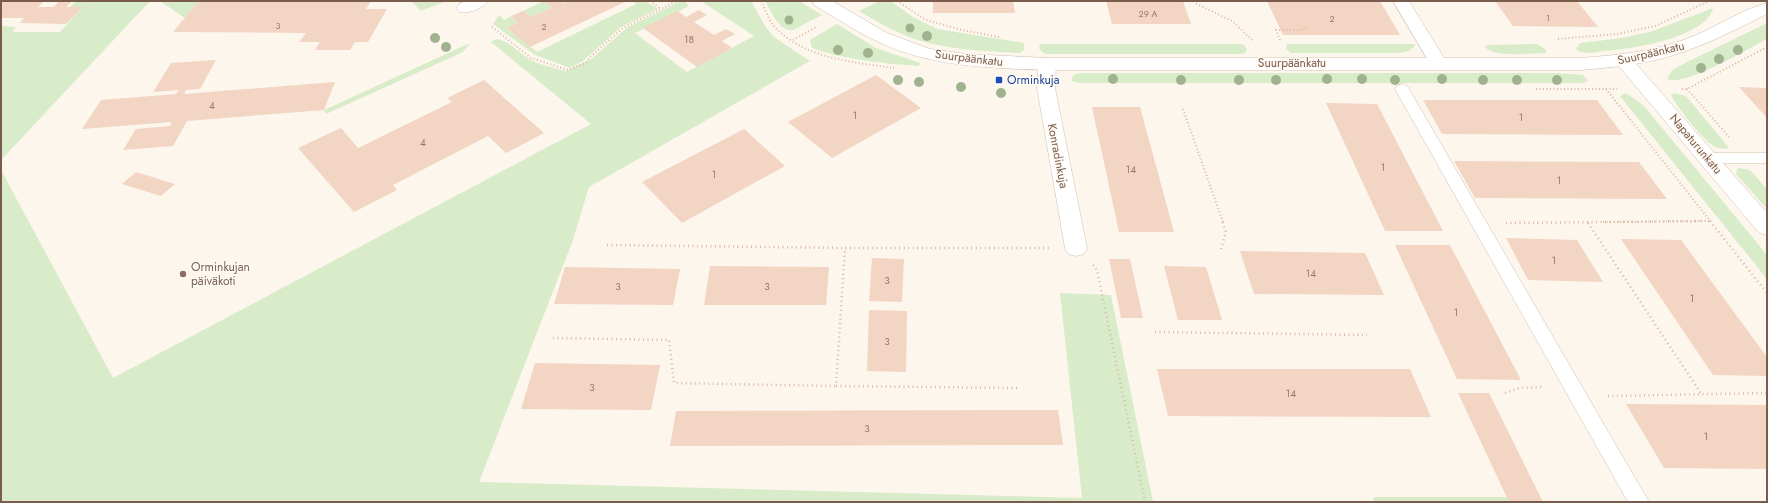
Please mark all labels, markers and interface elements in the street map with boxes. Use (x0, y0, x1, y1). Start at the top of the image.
house number: 29 A (1139, 7, 1158, 20)
house number: 1 (1546, 11, 1550, 24)
house number: 2 (1329, 12, 1335, 25)
house number: 3 (276, 19, 281, 32)
house number: 2 (541, 20, 547, 33)
house number: 18 (684, 32, 694, 47)
street label: Suurpäänkatu (1616, 37, 1686, 69)
street label: Suurpäänkatu (934, 45, 1004, 71)
street label: Suurpäänkatu (1258, 54, 1326, 72)
place label: Orminkuja (1007, 71, 1060, 89)
marker: Orminkuja (994, 75, 1004, 85)
house number: 4 (209, 98, 215, 113)
house number: 1 (853, 108, 857, 123)
house number: 1 (1519, 110, 1523, 125)
street label: Napaturunkatu (1665, 110, 1727, 178)
street label: Konradinkuja (1043, 122, 1073, 190)
house number: 4 (420, 135, 426, 150)
house number: 1 (1381, 160, 1385, 175)
house number: 14 (1126, 162, 1136, 177)
house number: 1 (712, 167, 716, 182)
house number: 1 (1557, 173, 1561, 188)
house number: 1 (1552, 253, 1556, 268)
place label: Orminkujan päiväkoti (191, 258, 250, 290)
house number: 14 (1306, 266, 1316, 281)
marker: Orminkujan päiväkoti (178, 269, 188, 279)
house number: 3 (884, 273, 890, 288)
house number: 3 (615, 279, 621, 294)
house number: 3 (764, 279, 770, 294)
house number: 1 (1690, 291, 1694, 306)
house number: 1 (1454, 305, 1458, 320)
house number: 3 (884, 334, 890, 349)
house number: 3 (589, 380, 595, 395)
house number: 14 (1286, 386, 1296, 401)
house number: 3 (864, 421, 870, 436)
house number: 1 (1704, 429, 1708, 444)

